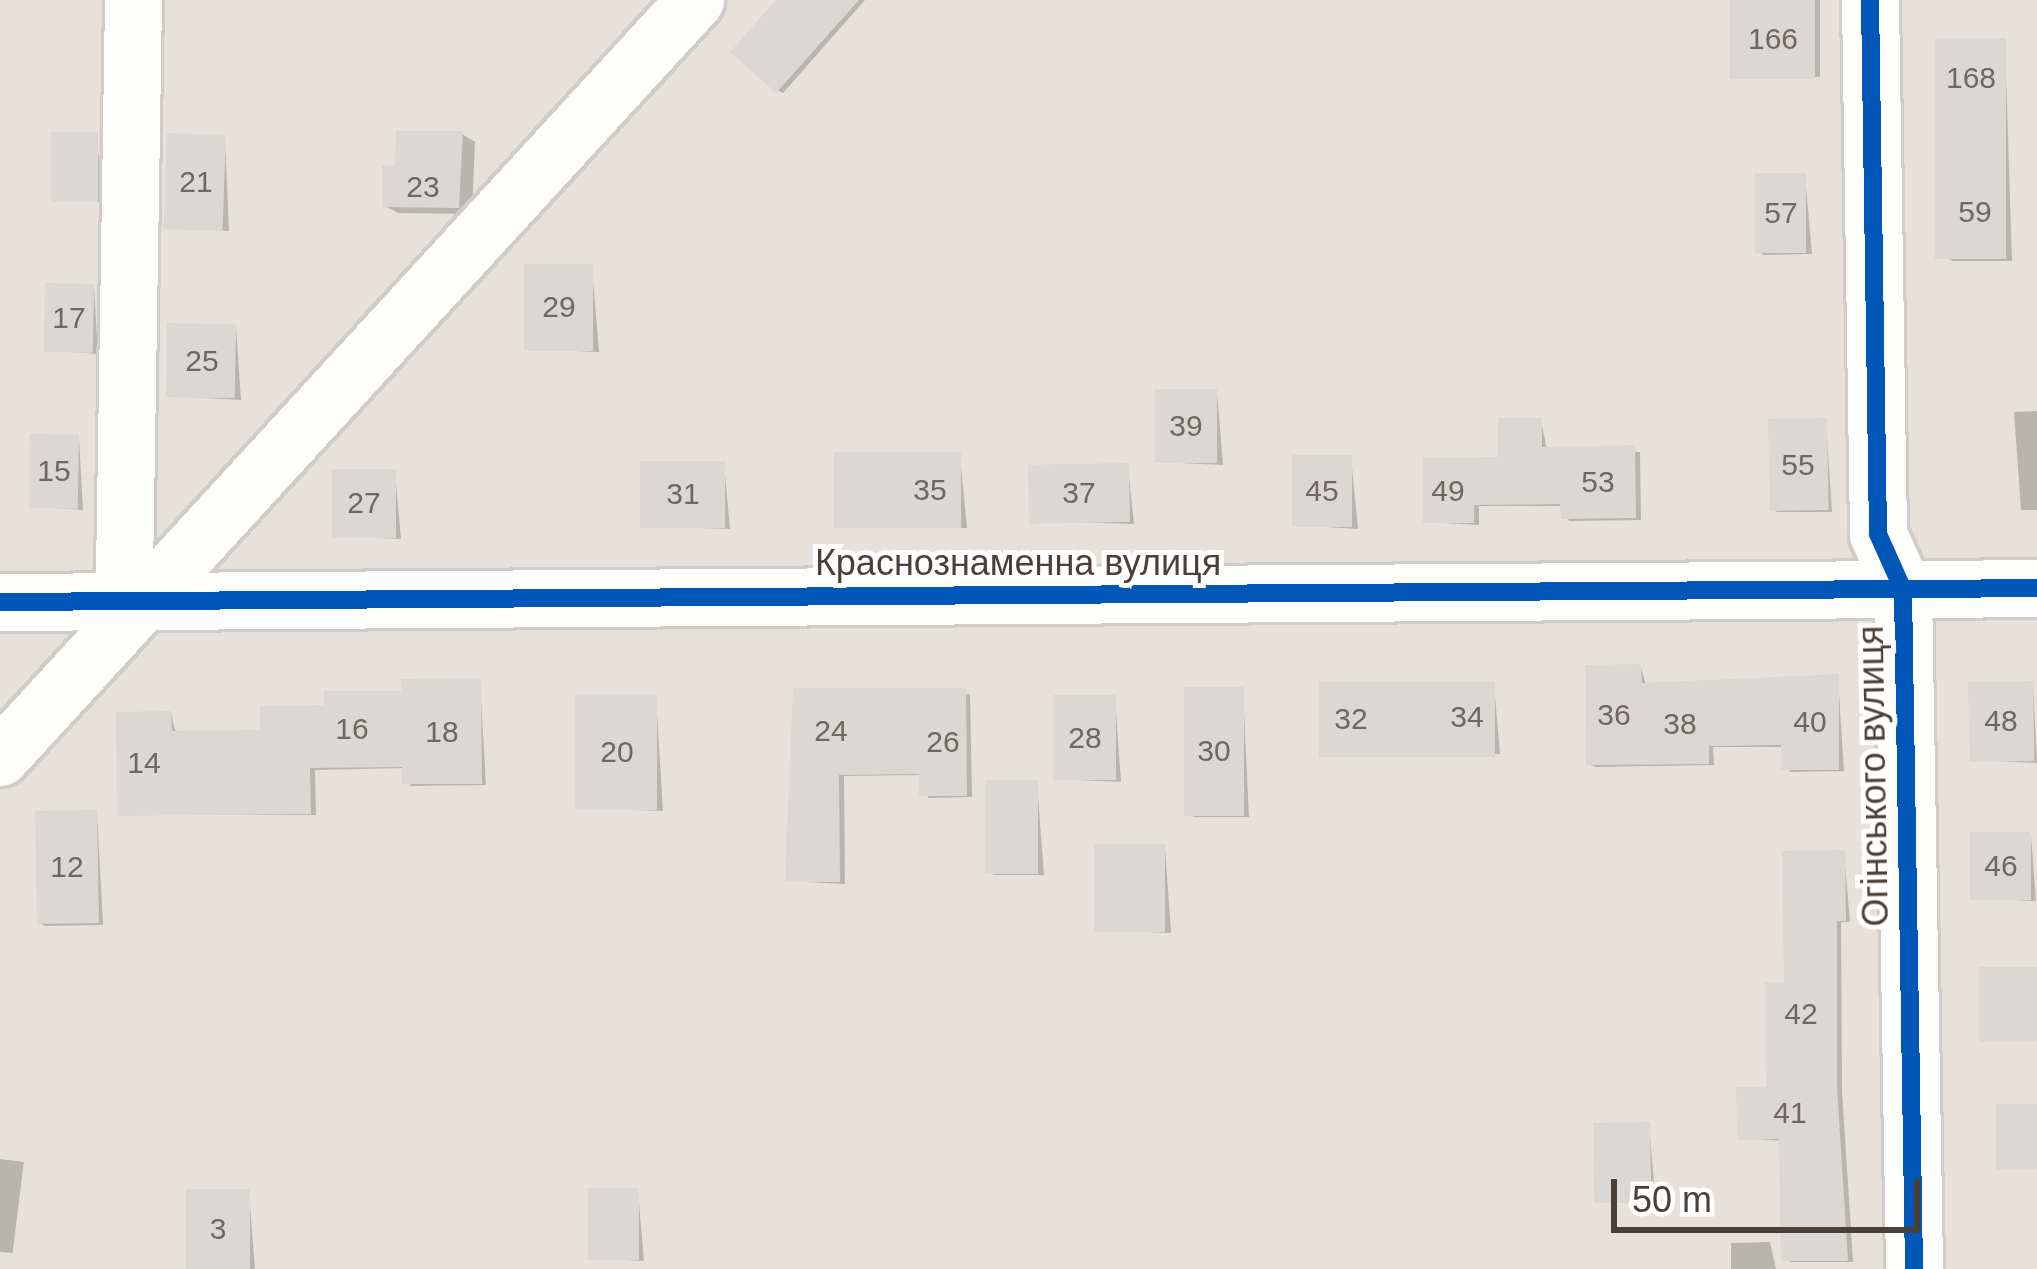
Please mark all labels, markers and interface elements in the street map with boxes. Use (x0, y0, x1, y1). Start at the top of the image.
house number: 166 (1748, 21, 1798, 57)
house number: 168 (1946, 60, 1996, 96)
house number: 21 (179, 164, 213, 200)
house number: 23 (406, 169, 440, 205)
house number: 59 (1958, 194, 1992, 230)
house number: 57 (1764, 195, 1798, 231)
house number: 29 (542, 289, 576, 325)
house number: 17 (52, 300, 86, 336)
house number: 25 (185, 343, 219, 379)
house number: 39 (1169, 408, 1203, 444)
house number: 55 (1781, 447, 1815, 483)
house number: 15 (37, 453, 71, 489)
house number: 53 (1581, 464, 1615, 500)
house number: 35 (913, 472, 947, 508)
house number: 45 (1305, 473, 1339, 509)
house number: 49 (1431, 473, 1465, 509)
house number: 37 (1062, 475, 1096, 511)
house number: 31 (666, 476, 700, 512)
house number: 27 (347, 485, 381, 521)
street label: Краснознаменна вулиця (815, 541, 1221, 585)
street label: Огінського вулиця (1849, 625, 1897, 927)
house number: 36 (1597, 697, 1631, 733)
house number: 34 (1450, 699, 1484, 735)
house number: 32 (1334, 701, 1368, 737)
house number: 48 (1984, 703, 2018, 739)
house number: 40 (1793, 704, 1827, 740)
house number: 38 (1663, 706, 1697, 742)
house number: 16 (335, 711, 369, 747)
house number: 24 (814, 713, 848, 749)
house number: 18 (425, 714, 459, 750)
house number: 28 (1068, 720, 1102, 756)
house number: 26 (926, 724, 960, 760)
house number: 30 (1197, 733, 1231, 769)
house number: 20 (600, 734, 634, 770)
house number: 14 (127, 745, 161, 781)
house number: 46 (1984, 848, 2018, 884)
house number: 12 (50, 849, 84, 885)
house number: 42 (1784, 996, 1818, 1032)
house number: 41 (1773, 1095, 1807, 1131)
scale bar (1617, 1155, 1926, 1229)
text: 50 m (1632, 1179, 1712, 1220)
house number: 3 (210, 1211, 226, 1247)

